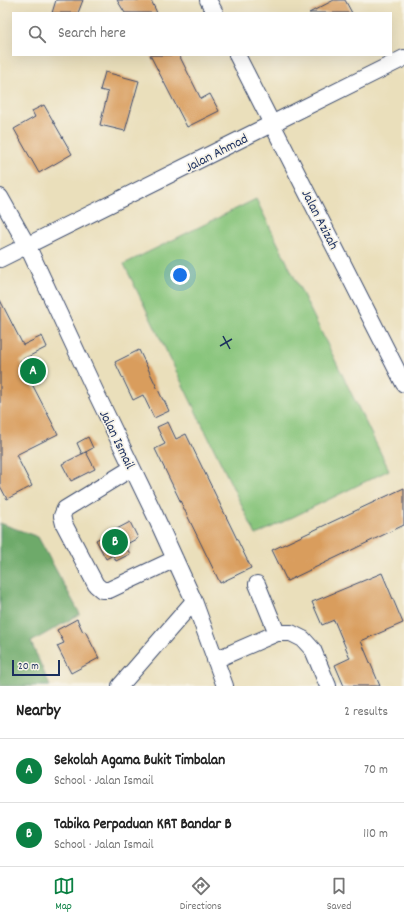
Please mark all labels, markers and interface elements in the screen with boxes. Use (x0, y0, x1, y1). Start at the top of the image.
search box (12, 12, 392, 56)
icon: search (26, 23, 48, 45)
text: Search here (58, 23, 126, 45)
street label: Jalan Ahmad (182, 129, 252, 178)
street label: Jalan Azizah (296, 186, 343, 253)
your location (170, 265, 190, 285)
pin: A (20, 356, 46, 386)
street label: Jalan Ismail (93, 407, 139, 473)
pin: B (102, 527, 128, 557)
scale bar (12, 658, 60, 677)
text: 20 m (18, 659, 39, 675)
text: Nearby (16, 700, 60, 724)
text: 2 results (344, 703, 388, 722)
text: Sekolah Agama Bukit Timbalan (54, 750, 225, 772)
text: A (25, 761, 33, 780)
text: 70 m (364, 761, 388, 780)
text: School · Jalan Ismail (54, 772, 154, 791)
text: Tabika Perpaduan KRT Bandar B (54, 814, 232, 836)
text: B (26, 825, 32, 844)
text: 110 m (363, 825, 388, 844)
text: School · Jalan Ismail (54, 836, 154, 855)
tab: Map (53, 875, 75, 915)
tab: Directions (180, 875, 222, 915)
tab: Saved (327, 875, 351, 915)

